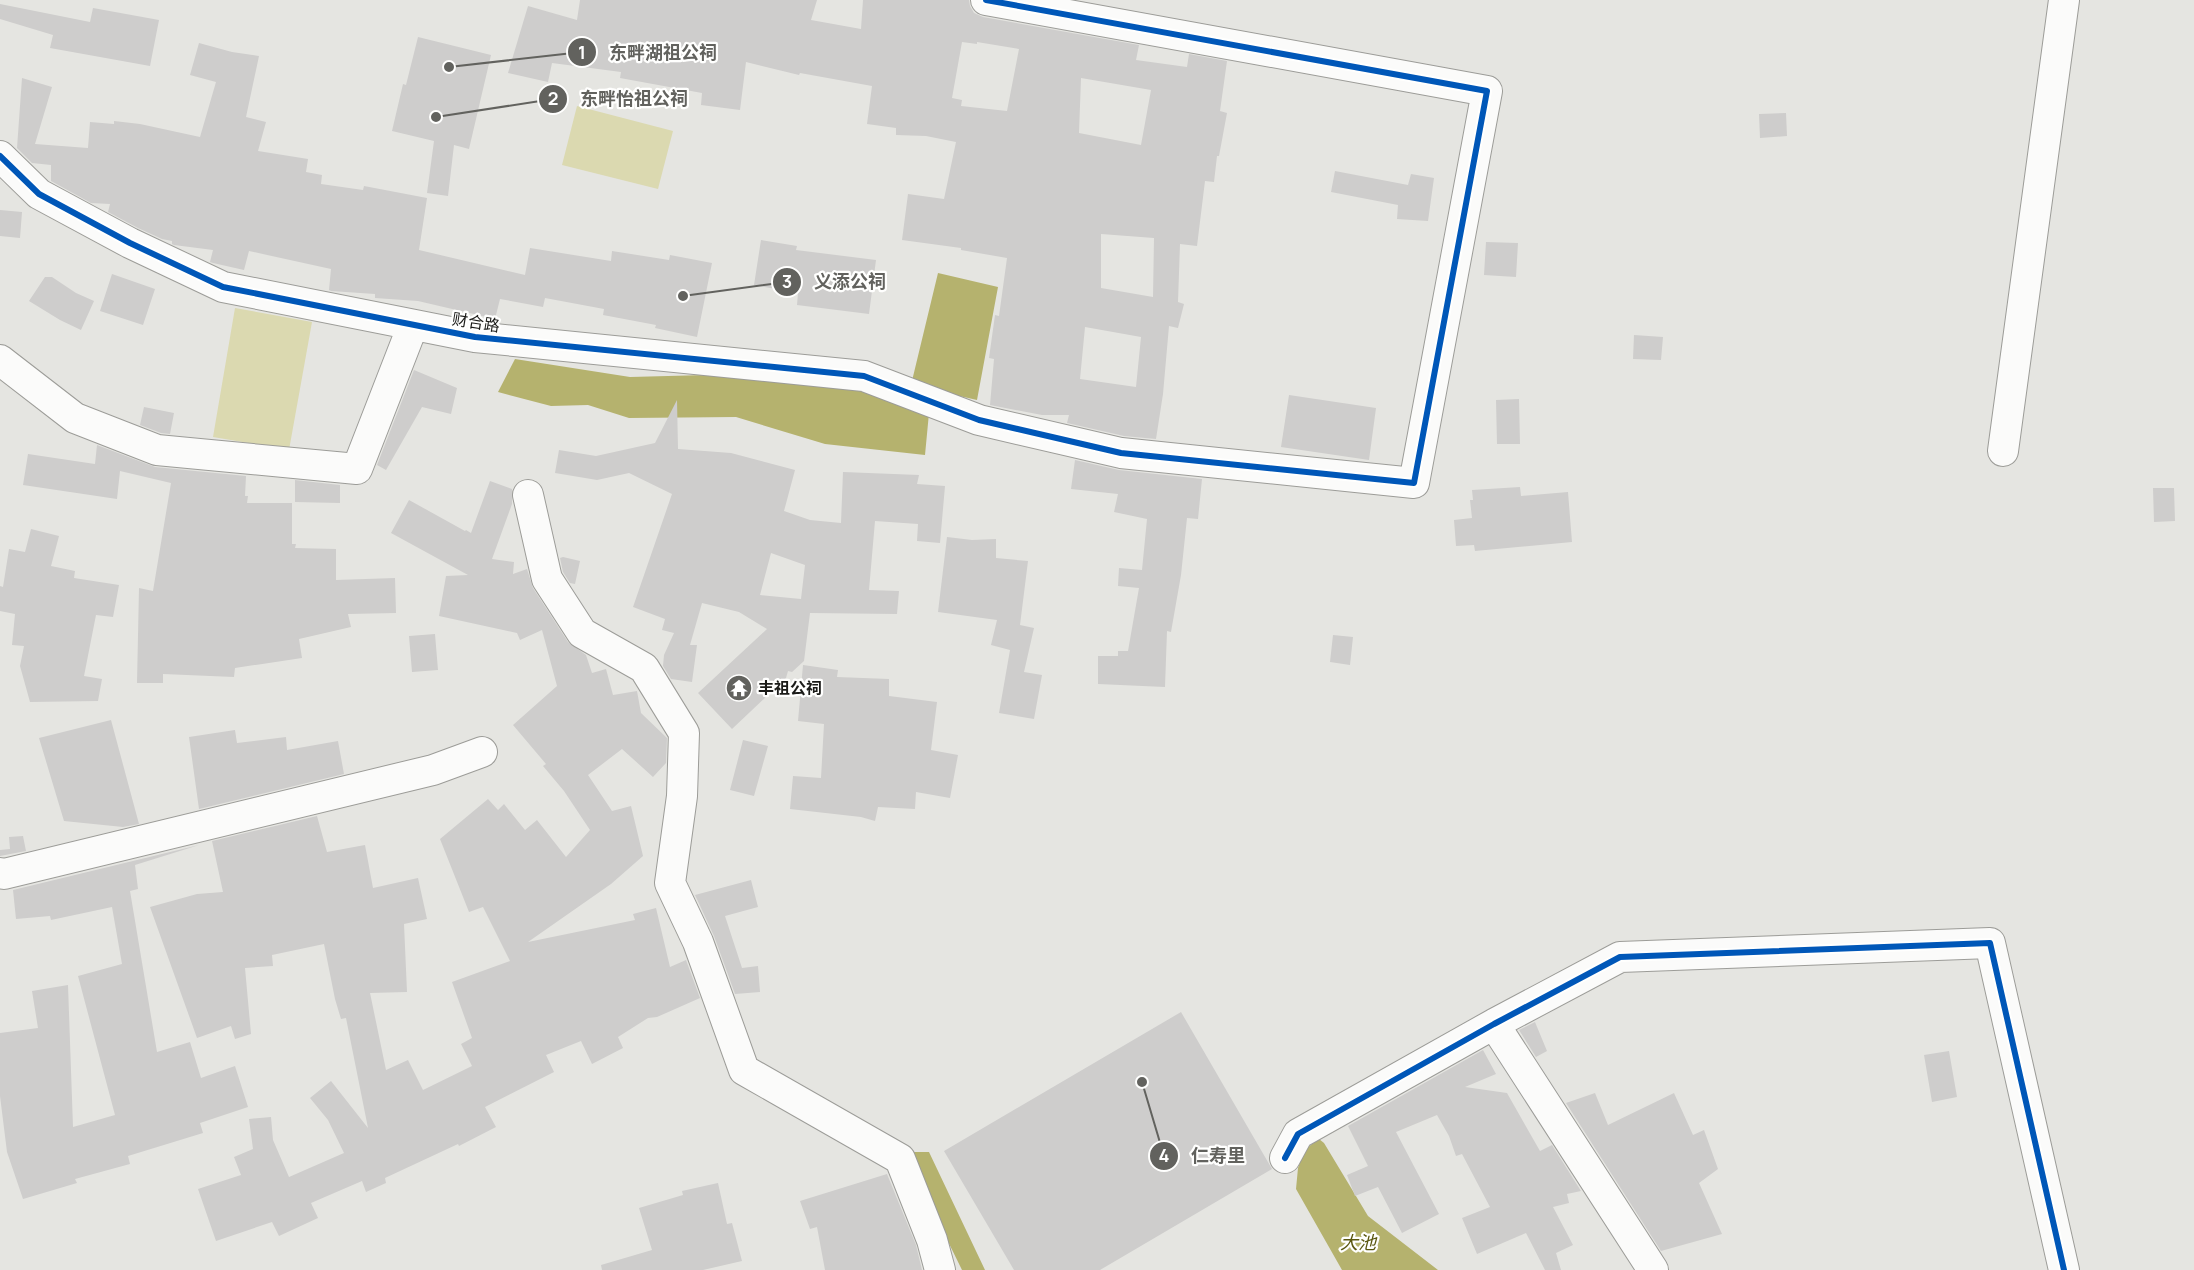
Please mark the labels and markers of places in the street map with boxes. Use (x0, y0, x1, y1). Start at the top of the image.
callout: 东畔湖祖公祠 (567, 34, 729, 70)
callout: 东畔怡祖公祠 (538, 81, 700, 117)
callout: 义添公祠 (772, 264, 898, 300)
temple icon: 丰祖公祠 (724, 673, 754, 703)
place label: 丰祖公祠 (758, 677, 822, 699)
callout: 仁寿里 (1149, 1138, 1257, 1174)

